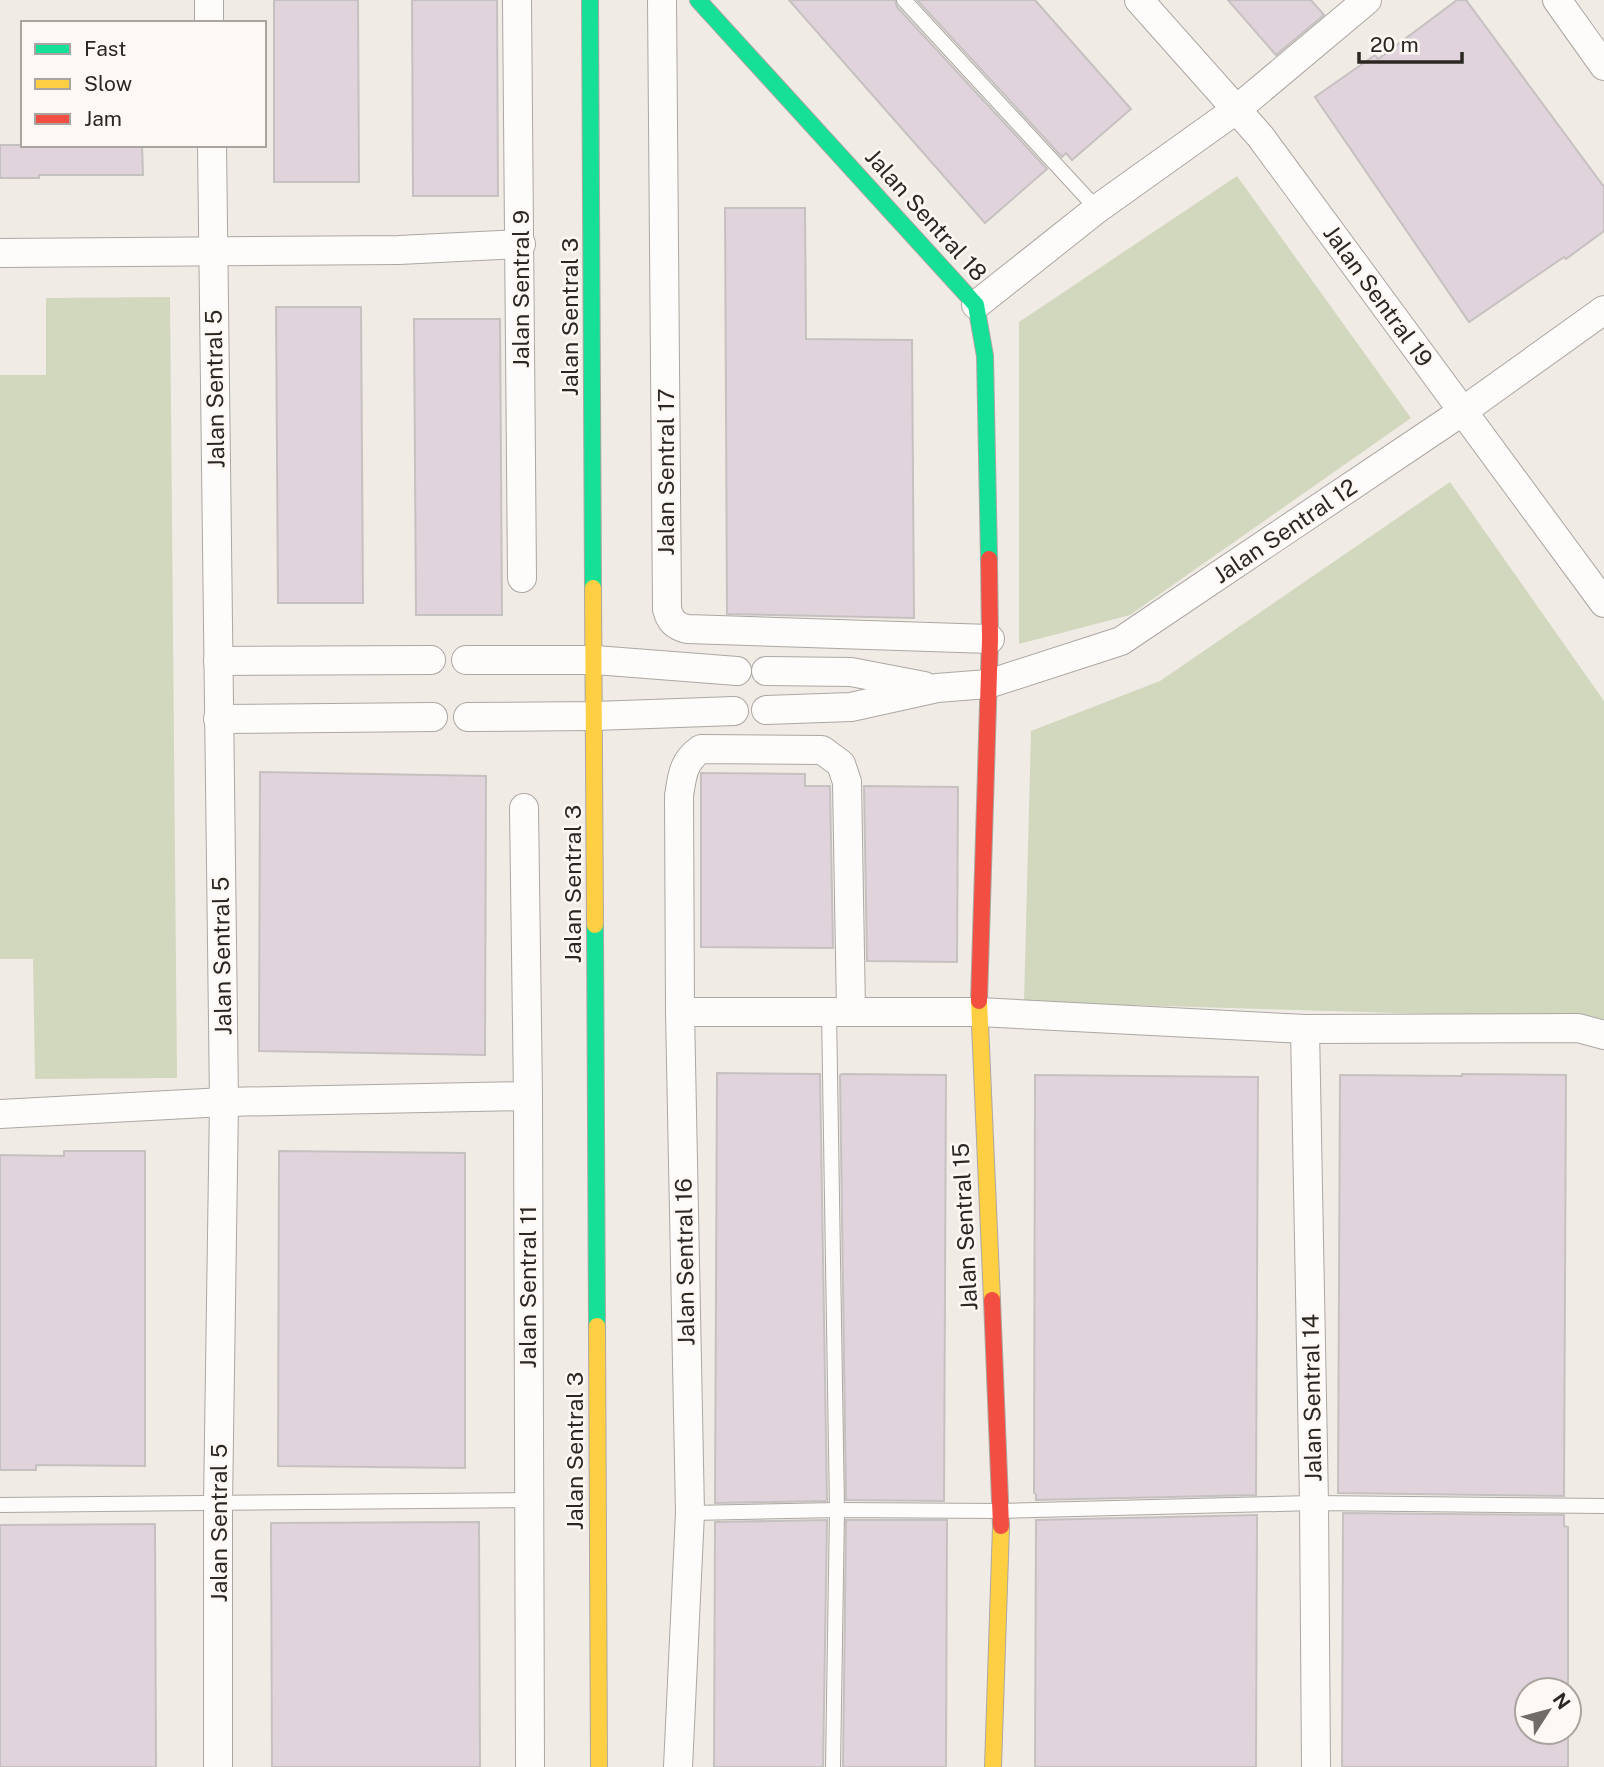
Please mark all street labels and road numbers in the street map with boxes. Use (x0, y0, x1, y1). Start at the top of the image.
street label: Jalan Sentral 18 (860, 143, 993, 286)
street label: Jalan Sentral 9 (507, 210, 534, 368)
street label: Jalan Sentral 19 (1318, 220, 1439, 372)
street label: Jalan Sentral 3 (556, 238, 583, 396)
street label: Jalan Sentral 5 (200, 309, 229, 469)
street label: Jalan Sentral 17 (652, 388, 679, 556)
street label: Jalan Sentral 12 (1208, 473, 1362, 589)
street label: Jalan Sentral 3 (559, 805, 586, 963)
street label: Jalan Sentral 5 (207, 876, 236, 1036)
street label: Jalan Sentral 15 (947, 1142, 982, 1312)
street label: Jalan Sentral 16 (670, 1178, 699, 1346)
street label: Jalan Sentral 11 (514, 1206, 541, 1368)
street label: Jalan Sentral 14 (1297, 1314, 1326, 1482)
street label: Jalan Sentral 3 (561, 1372, 588, 1530)
street label: Jalan Sentral 5 (205, 1444, 232, 1602)

